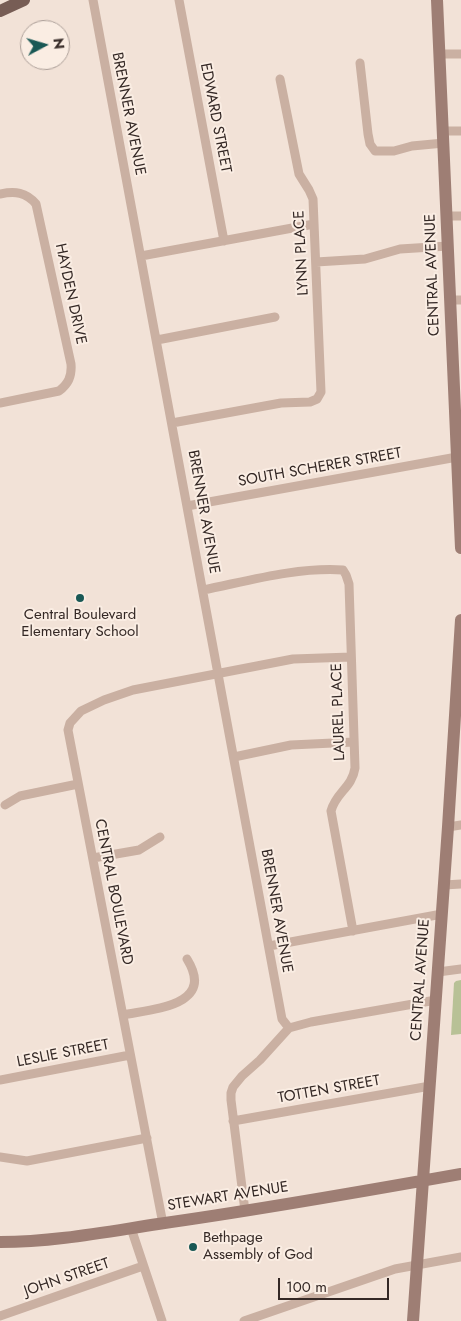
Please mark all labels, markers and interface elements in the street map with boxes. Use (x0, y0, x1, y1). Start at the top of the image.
north arrow (20, 20, 70, 70)
text: N (48, 37, 69, 50)
street label: BRENNER AVENUE (107, 51, 149, 177)
street label: EDWARD STREET (196, 62, 234, 174)
street label: LYNN PLACE (291, 210, 313, 296)
street label: CENTRAL AVENUE (422, 213, 444, 337)
street label: HAYDEN DRIVE (50, 242, 90, 346)
street label: SOUTH SCHERER STREET (237, 445, 403, 491)
street label: BRENNER AVENUE (183, 449, 223, 575)
marker: Central Boulevard Elementary School (74, 592, 86, 604)
place label: Central Boulevard Elementary School (21, 606, 139, 641)
street label: LAUREL PLACE (328, 663, 350, 761)
street label: CENTRAL BOULEVARD (90, 818, 136, 966)
street label: BRENNER AVENUE (256, 848, 296, 974)
street label: CENTRAL AVENUE (408, 918, 434, 1042)
street label: LESLIE STREET (15, 1036, 111, 1072)
street label: TOTTEN STREET (276, 1072, 382, 1108)
street label: STEWART AVENUE (166, 1179, 290, 1215)
place label: Bethpage Assembly of God (203, 1229, 313, 1264)
marker: Bethpage Assembly of God (187, 1241, 199, 1253)
street label: JOHN STREET (22, 1255, 112, 1301)
scale bar (281, 1268, 392, 1300)
text: 100 m (286, 1276, 327, 1298)

